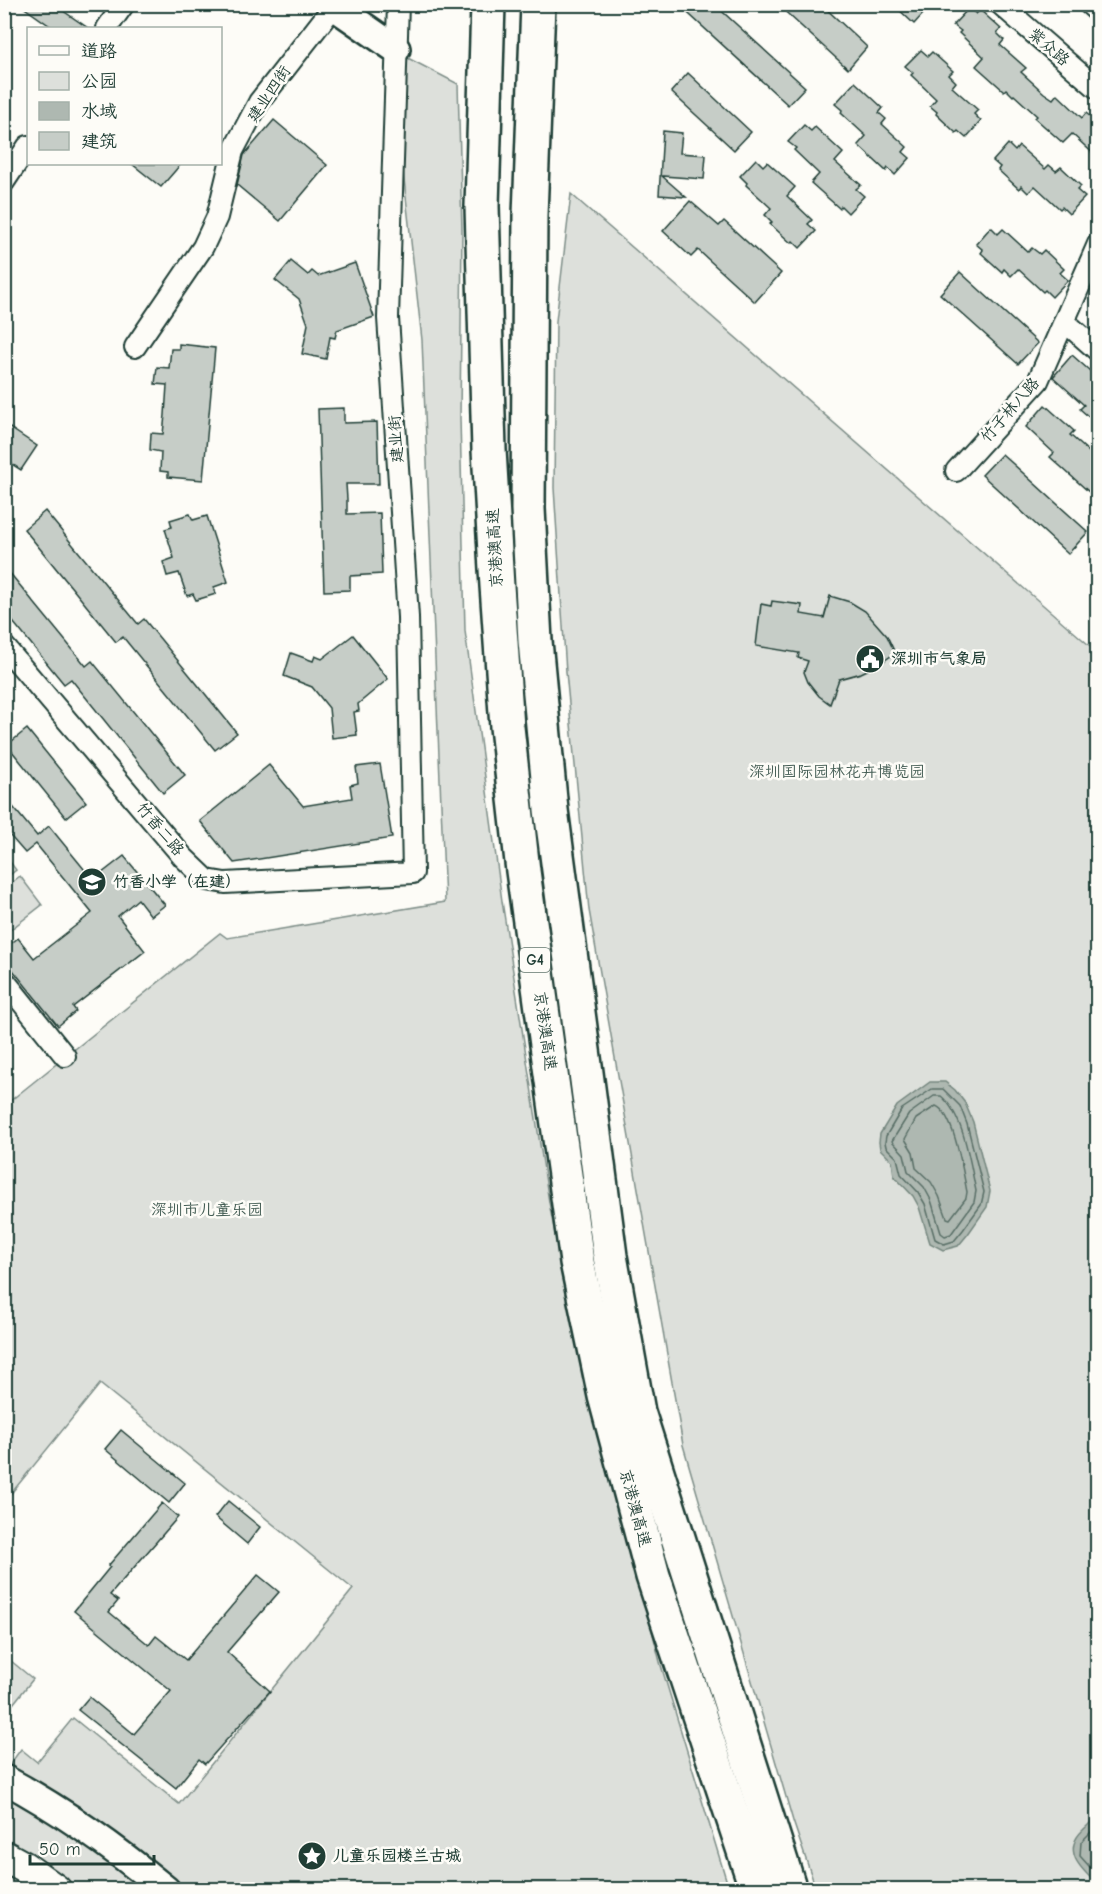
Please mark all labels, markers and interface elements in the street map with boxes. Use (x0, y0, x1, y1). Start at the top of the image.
street label: 紫众路 (1025, 24, 1073, 70)
legend (27, 27, 222, 165)
text: 道路 (81, 41, 117, 62)
street label: 建业四街 (244, 62, 294, 126)
text: 公园 (81, 71, 117, 92)
text: 水域 (81, 101, 117, 122)
text: 建筑 (81, 131, 117, 152)
street label: 竹子林八路 (977, 374, 1043, 446)
street label: 建业街 (385, 414, 407, 464)
street label: 京港澳高速 (484, 508, 506, 588)
public building icon: 深圳市气象局 (854, 643, 886, 675)
place label: 深圳市气象局 (891, 650, 987, 668)
park label: 深圳国际园林花卉博览园 (749, 763, 925, 781)
street label: 竹香二路 (133, 799, 187, 859)
school or university icon: 竹香小学（在建） (76, 866, 108, 898)
place label: 竹香小学（在建） (113, 873, 241, 891)
road number: G4 (520, 948, 550, 972)
street label: 京港澳高速 (531, 990, 559, 1072)
park label: 深圳市儿童乐园 (151, 1201, 263, 1219)
street label: 京港澳高速 (616, 1467, 654, 1549)
scale bar (30, 1828, 154, 1866)
text: 50 m (39, 1839, 81, 1860)
place icon: 儿童乐园楼兰古城 (296, 1840, 328, 1872)
place label: 儿童乐园楼兰古城 (333, 1847, 461, 1865)

